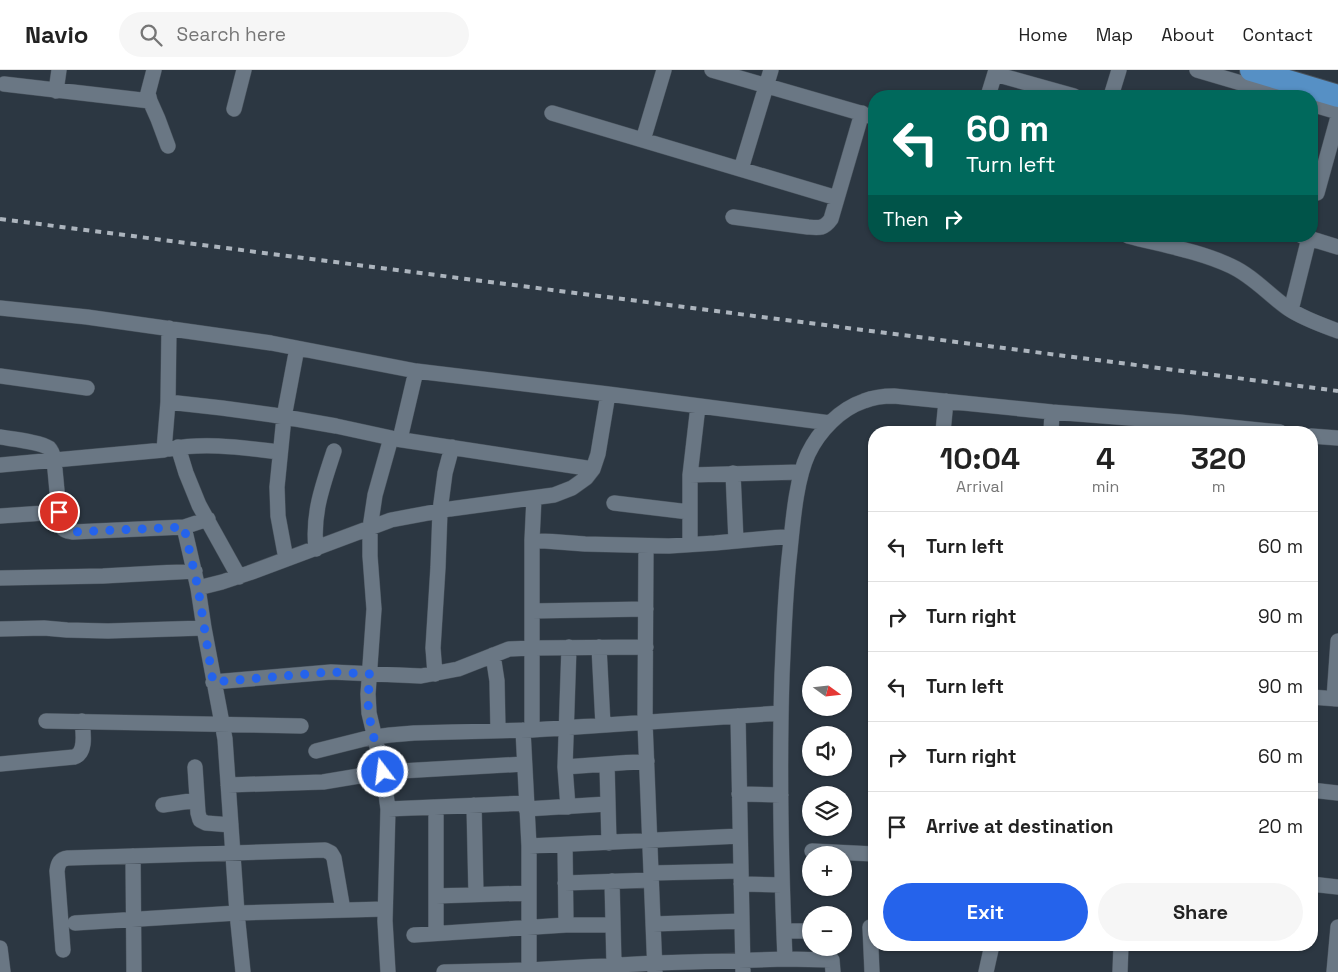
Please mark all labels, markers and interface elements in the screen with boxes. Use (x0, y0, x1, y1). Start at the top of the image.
search box (119, 12, 469, 57)
text: Navio (25, 19, 89, 50)
icon: search (137, 21, 165, 49)
text: Search here (177, 22, 286, 47)
text: Home (1019, 23, 1068, 46)
text: Map (1096, 23, 1133, 46)
text: About (1161, 23, 1215, 46)
text: Contact (1243, 23, 1313, 46)
text: 60 m (966, 107, 1049, 151)
icon: left (883, 110, 948, 175)
text: Turn left (966, 150, 1056, 178)
icon: right (939, 205, 967, 233)
text: Then (883, 207, 929, 232)
text: 10:04 (940, 439, 1020, 478)
text: 4 (1096, 439, 1115, 478)
text: 320 (1191, 439, 1246, 478)
text: Arrival (956, 476, 1004, 497)
text: min (1092, 476, 1119, 497)
text: m (1212, 476, 1225, 497)
pin (38, 491, 80, 533)
icon: arrive (45, 498, 73, 526)
icon: left (883, 533, 911, 561)
text: Turn left (926, 534, 1004, 559)
text: 60 m (1258, 534, 1303, 559)
icon: right (883, 603, 911, 631)
text: Turn right (926, 604, 1016, 629)
text: 90 m (1258, 604, 1303, 629)
north arrow (802, 666, 852, 716)
map controls (802, 666, 852, 956)
icon: left (883, 673, 911, 701)
text: Turn left (926, 674, 1004, 699)
text: 90 m (1258, 674, 1303, 699)
button: sound (802, 726, 852, 776)
icon: right (883, 743, 911, 771)
text: Turn right (926, 744, 1016, 769)
text: 60 m (1258, 744, 1303, 769)
position arrow (356, 745, 408, 797)
button: layers (802, 786, 852, 836)
icon: arrive (883, 813, 911, 841)
text: Arrive at destination (926, 814, 1114, 839)
text: 20 m (1258, 814, 1303, 839)
button: + (802, 846, 852, 896)
button: Exit (883, 883, 1088, 941)
button: Share (1098, 883, 1303, 941)
button: − (802, 906, 852, 956)

